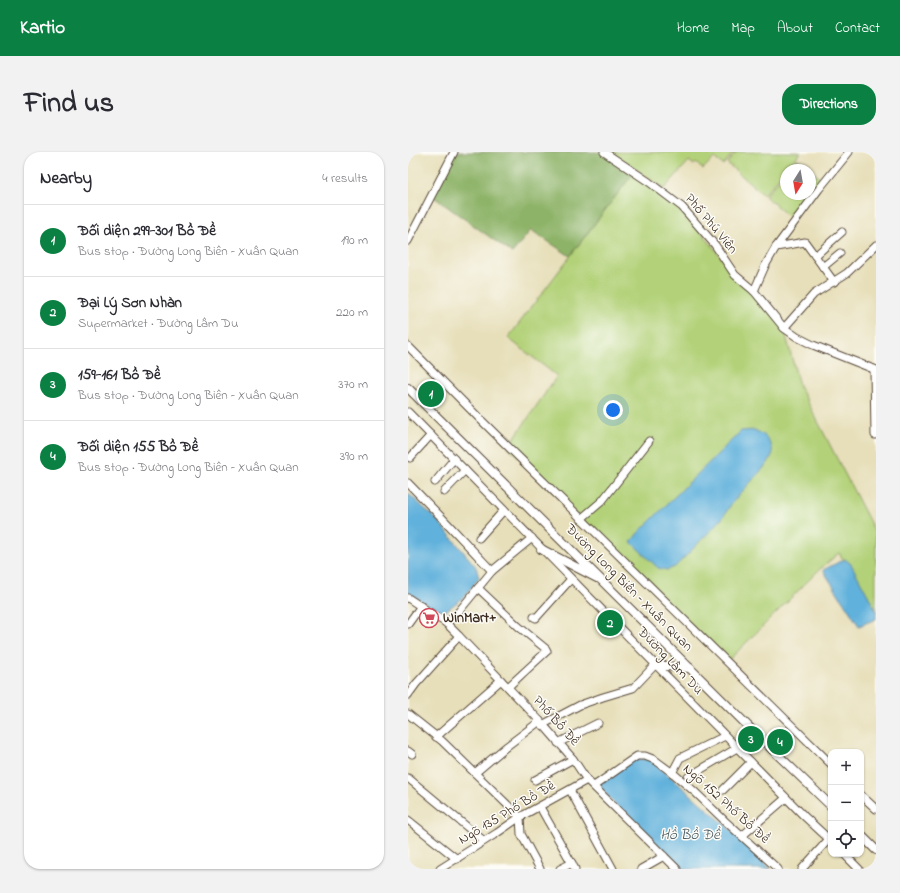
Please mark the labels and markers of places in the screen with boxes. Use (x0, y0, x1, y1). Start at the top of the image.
pin: 1 (418, 379, 444, 409)
supermarket icon: WinMart+ (418, 607, 440, 629)
place label: WinMart+ (443, 608, 497, 629)
pin: 2 (597, 608, 623, 638)
pin: 3 (738, 724, 764, 754)
pin: 4 (767, 727, 793, 757)

